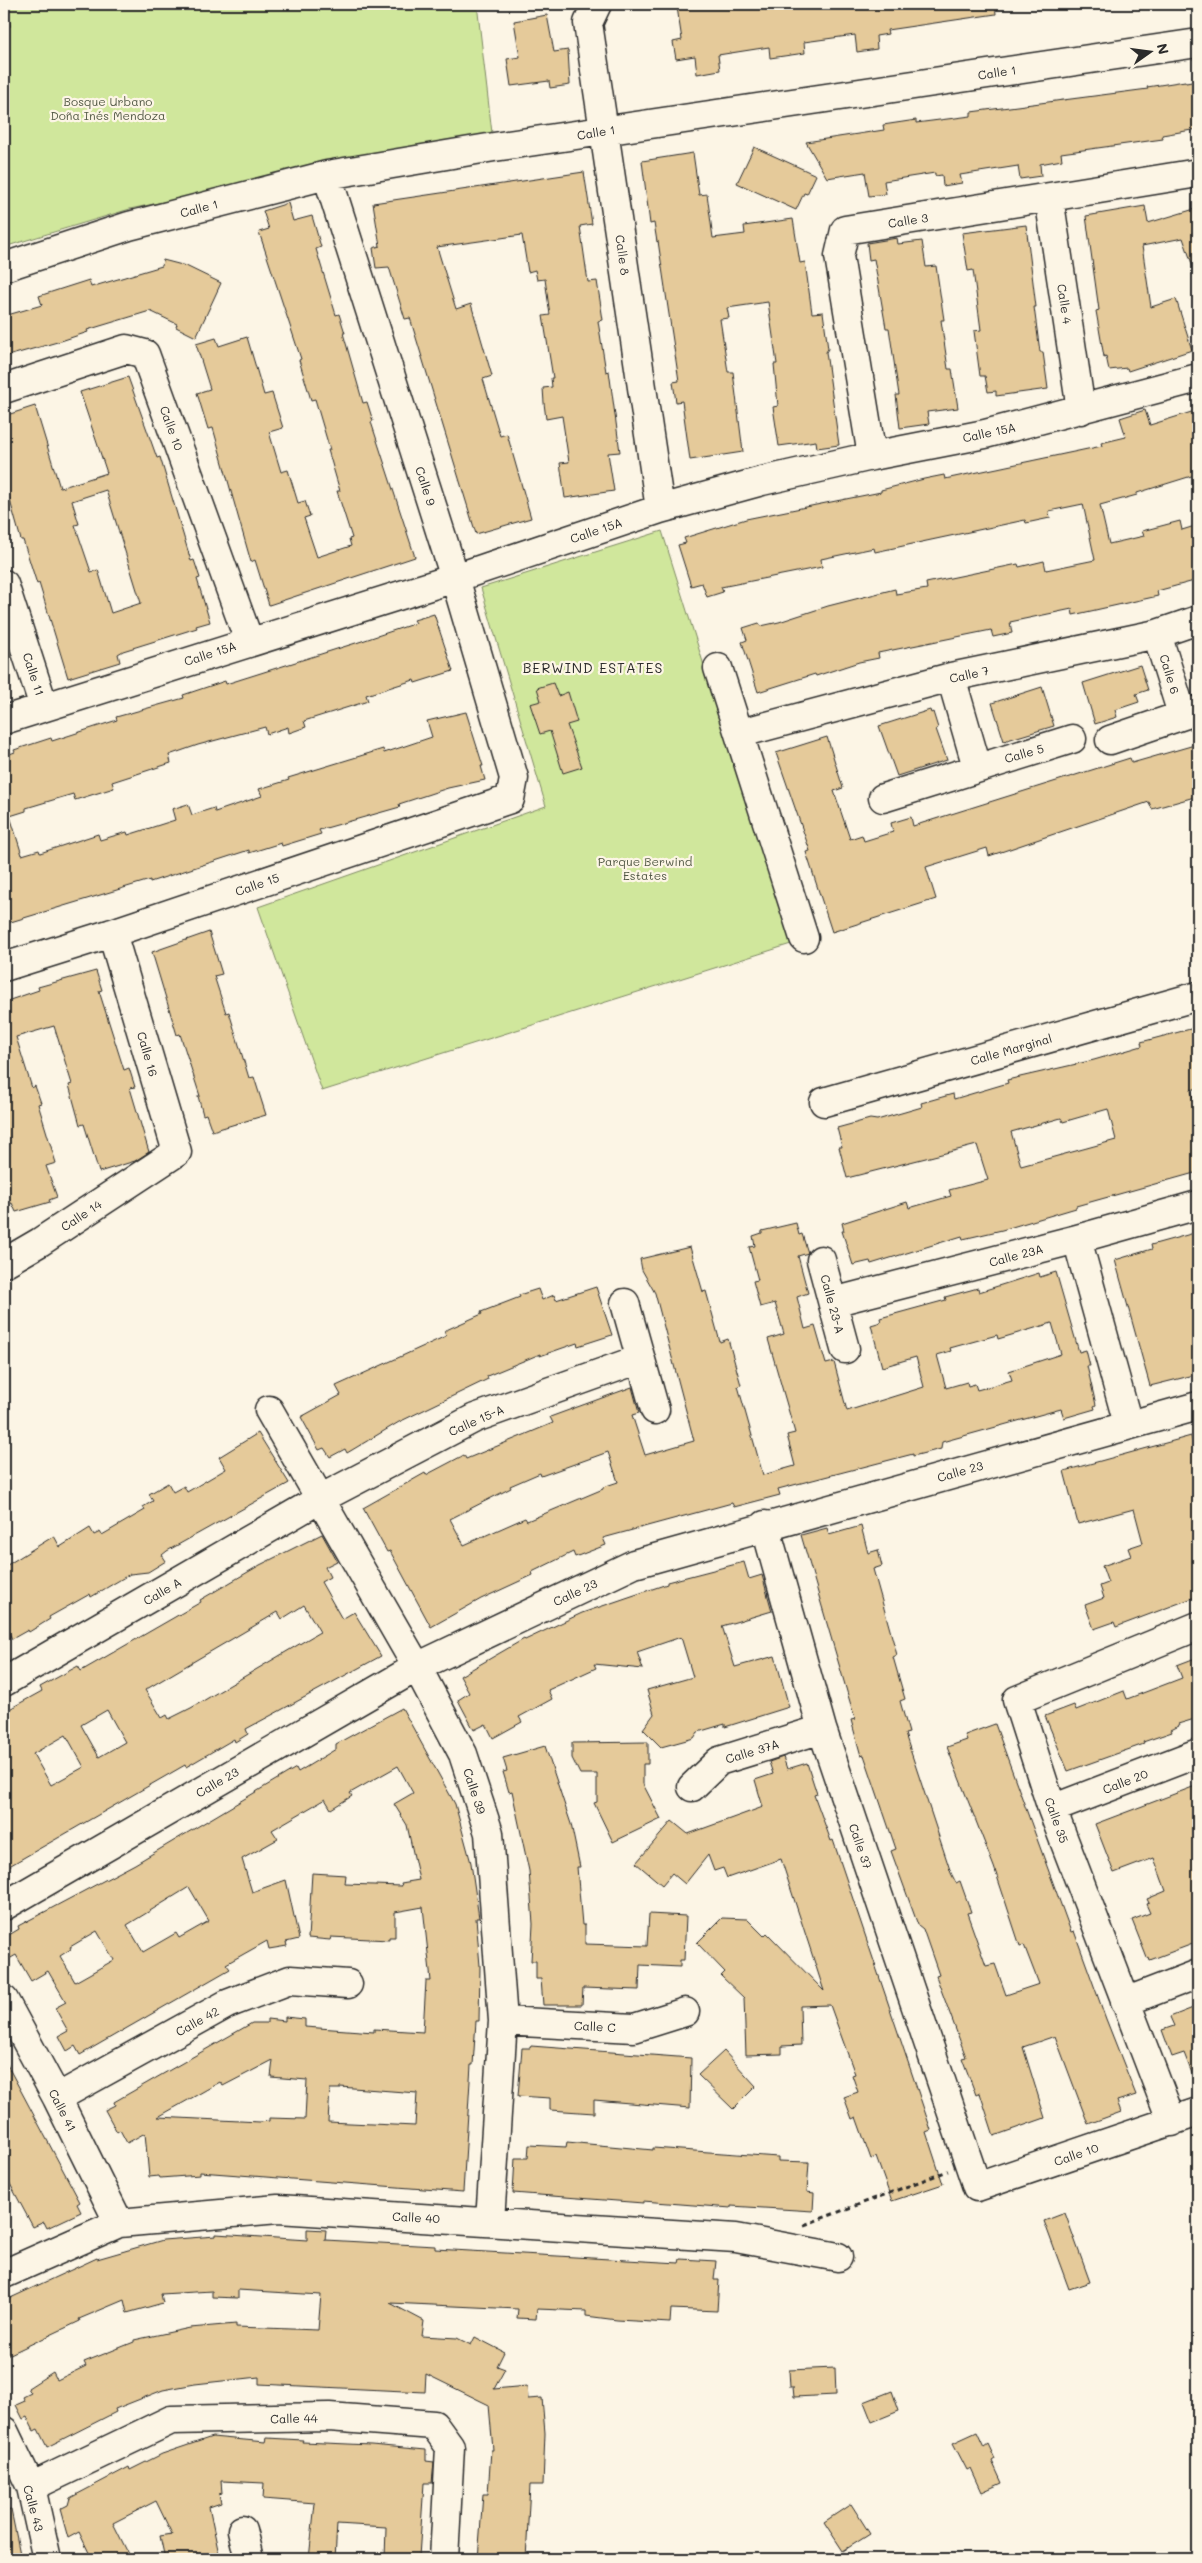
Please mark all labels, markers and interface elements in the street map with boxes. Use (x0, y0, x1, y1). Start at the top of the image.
north arrow (1124, 28, 1174, 78)
text: N (1153, 41, 1174, 56)
street label: Calle 1 (977, 61, 1017, 83)
park label: Bosque Urbano Doña Inés Mendoza (50, 93, 166, 123)
street label: Calle 1 (576, 121, 616, 143)
street label: Calle 1 (178, 195, 220, 221)
street label: Calle 3 (887, 209, 929, 231)
street label: Calle 8 (612, 234, 634, 276)
street label: Calle 4 (1054, 283, 1076, 325)
street label: Calle 10 (157, 404, 188, 453)
street label: Calle 15A (961, 419, 1017, 445)
street label: Calle 9 (412, 464, 440, 508)
street label: Calle 15A (568, 514, 624, 546)
street label: Calle 15A (182, 637, 238, 669)
street label: Calle 11 (20, 651, 48, 697)
street label: Calle 6 (1156, 652, 1184, 696)
district label: BERWIND ESTATES (523, 658, 663, 677)
street label: Calle 7 (948, 662, 991, 686)
street label: Calle 5 (1002, 740, 1046, 766)
park label: Parque Berwind Estates (598, 853, 693, 883)
street label: Calle 15 (233, 869, 281, 899)
street label: Calle 16 (134, 1030, 162, 1078)
street label: Calle Marginal (968, 1030, 1054, 1068)
street label: Calle 14 (57, 1196, 105, 1234)
street label: Calle 23A (987, 1240, 1045, 1270)
street label: Calle 23-A (817, 1273, 849, 1335)
street label: Calle 15-A (446, 1401, 506, 1439)
street label: Calle 23 (935, 1457, 985, 1485)
street label: Calle A (140, 1574, 184, 1608)
street label: Calle 23 (550, 1575, 600, 1609)
street label: Calle 37A (723, 1735, 781, 1767)
street label: Calle 23 (193, 1763, 241, 1801)
street label: Calle 20 (1100, 1765, 1151, 1797)
street label: Calle 39 (460, 1766, 490, 1816)
street label: Calle 35 (1041, 1795, 1073, 1845)
street label: Calle 37 (846, 1821, 876, 1871)
street label: Calle 42 (173, 2003, 221, 2039)
street label: Calle C (574, 2017, 617, 2035)
street label: Calle 41 (45, 2086, 81, 2134)
street label: Calle 10 (1052, 2139, 1101, 2169)
street label: Calle 40 (392, 2208, 441, 2226)
street label: Calle 44 (270, 2410, 318, 2426)
street label: Calle 43 (20, 2483, 48, 2533)

